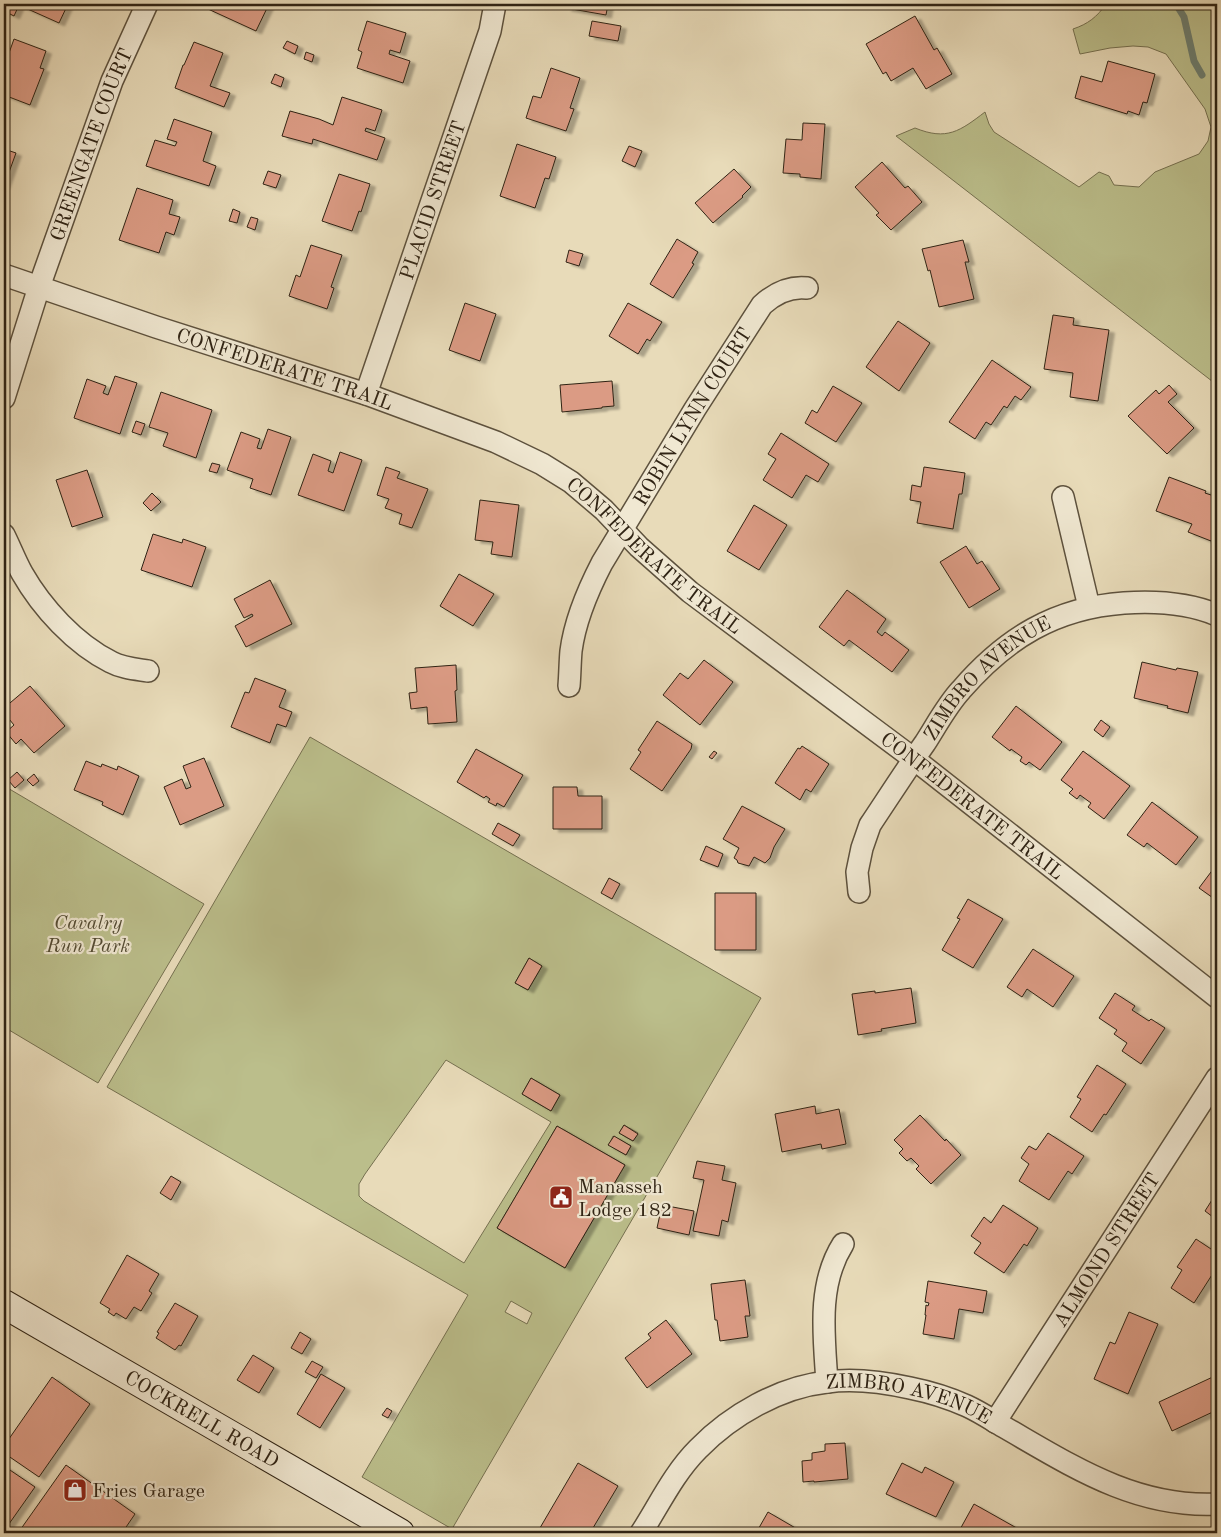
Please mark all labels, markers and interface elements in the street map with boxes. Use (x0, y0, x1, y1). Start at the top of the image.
street label: GREENGATE COURT (48, 46, 137, 244)
street label: PLACID STREET (398, 119, 471, 283)
street label: ROBIN LYNN COURT (631, 325, 757, 510)
street label: CONFEDERATE TRAIL (173, 326, 395, 415)
street label: CONFEDERATE TRAIL (562, 475, 745, 639)
street label: ZIMBRO AVENUE (921, 614, 1054, 745)
street label: CONFEDERATE TRAIL (876, 730, 1067, 884)
park label: Cavalry Run Park (45, 914, 130, 957)
street label: ALMOND STREET (1051, 1170, 1165, 1331)
place label: Manasseh Lodge 182 (578, 1178, 672, 1221)
public building icon: Manasseh Lodge 182 (548, 1184, 574, 1210)
street label: COCKRELL ROAD (121, 1368, 282, 1473)
street label: ZIMBRO AVENUE (825, 1372, 994, 1429)
shop icon: Fries Garage (62, 1477, 88, 1503)
place label: Fries Garage (92, 1482, 205, 1502)

